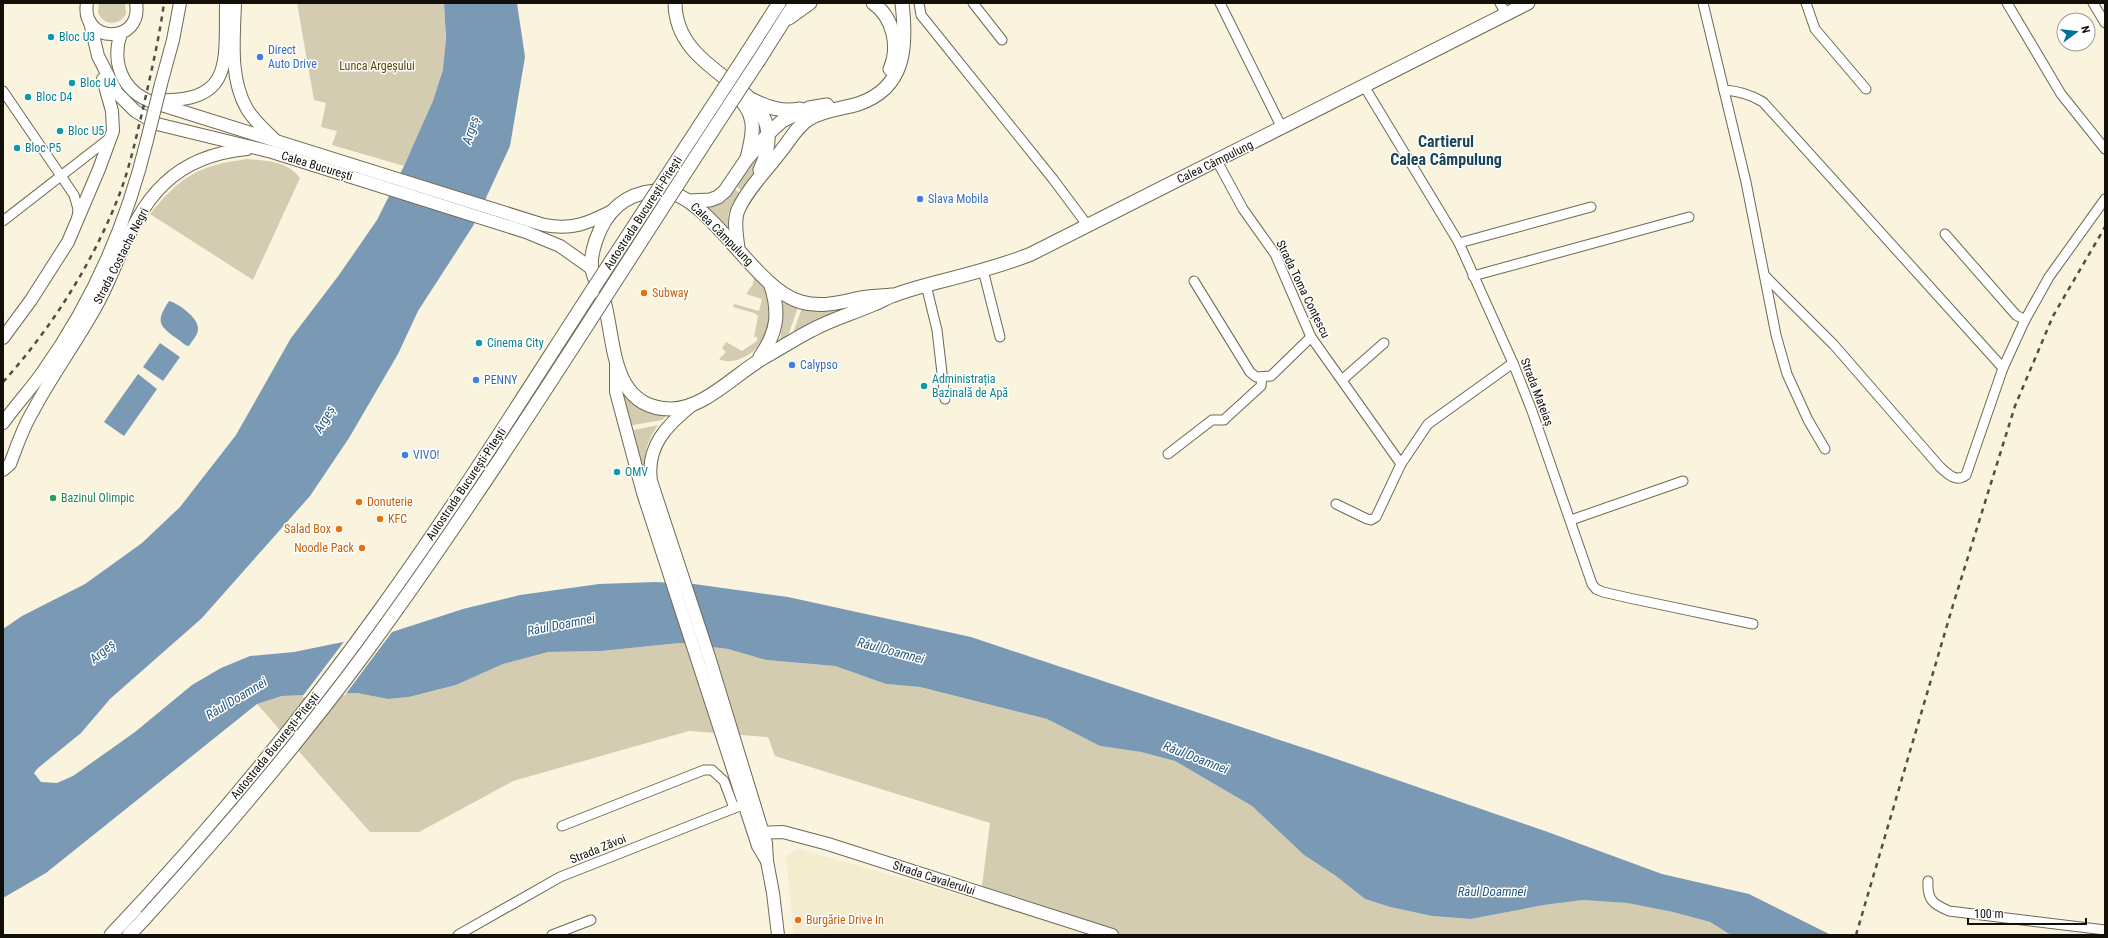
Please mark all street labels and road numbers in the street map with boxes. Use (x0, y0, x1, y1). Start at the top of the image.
street label: Calea Câmpulung (1175, 137, 1255, 186)
street label: Calea București (279, 148, 354, 184)
street label: Autostrada București-Pitești (601, 154, 686, 273)
street label: Calea Câmpulung (688, 200, 756, 268)
street label: Strada Costache Negri (91, 206, 151, 306)
street label: Strada Toma Conțescu (1272, 238, 1333, 341)
street label: Strada Mateiaș (1517, 356, 1556, 428)
street label: Autostrada București-Pitești (423, 425, 510, 544)
street label: Autostrada București-Pitești (228, 690, 323, 803)
street label: Strada Zăvoi (568, 831, 628, 867)
street label: Strada Cavalerului (891, 858, 977, 898)

